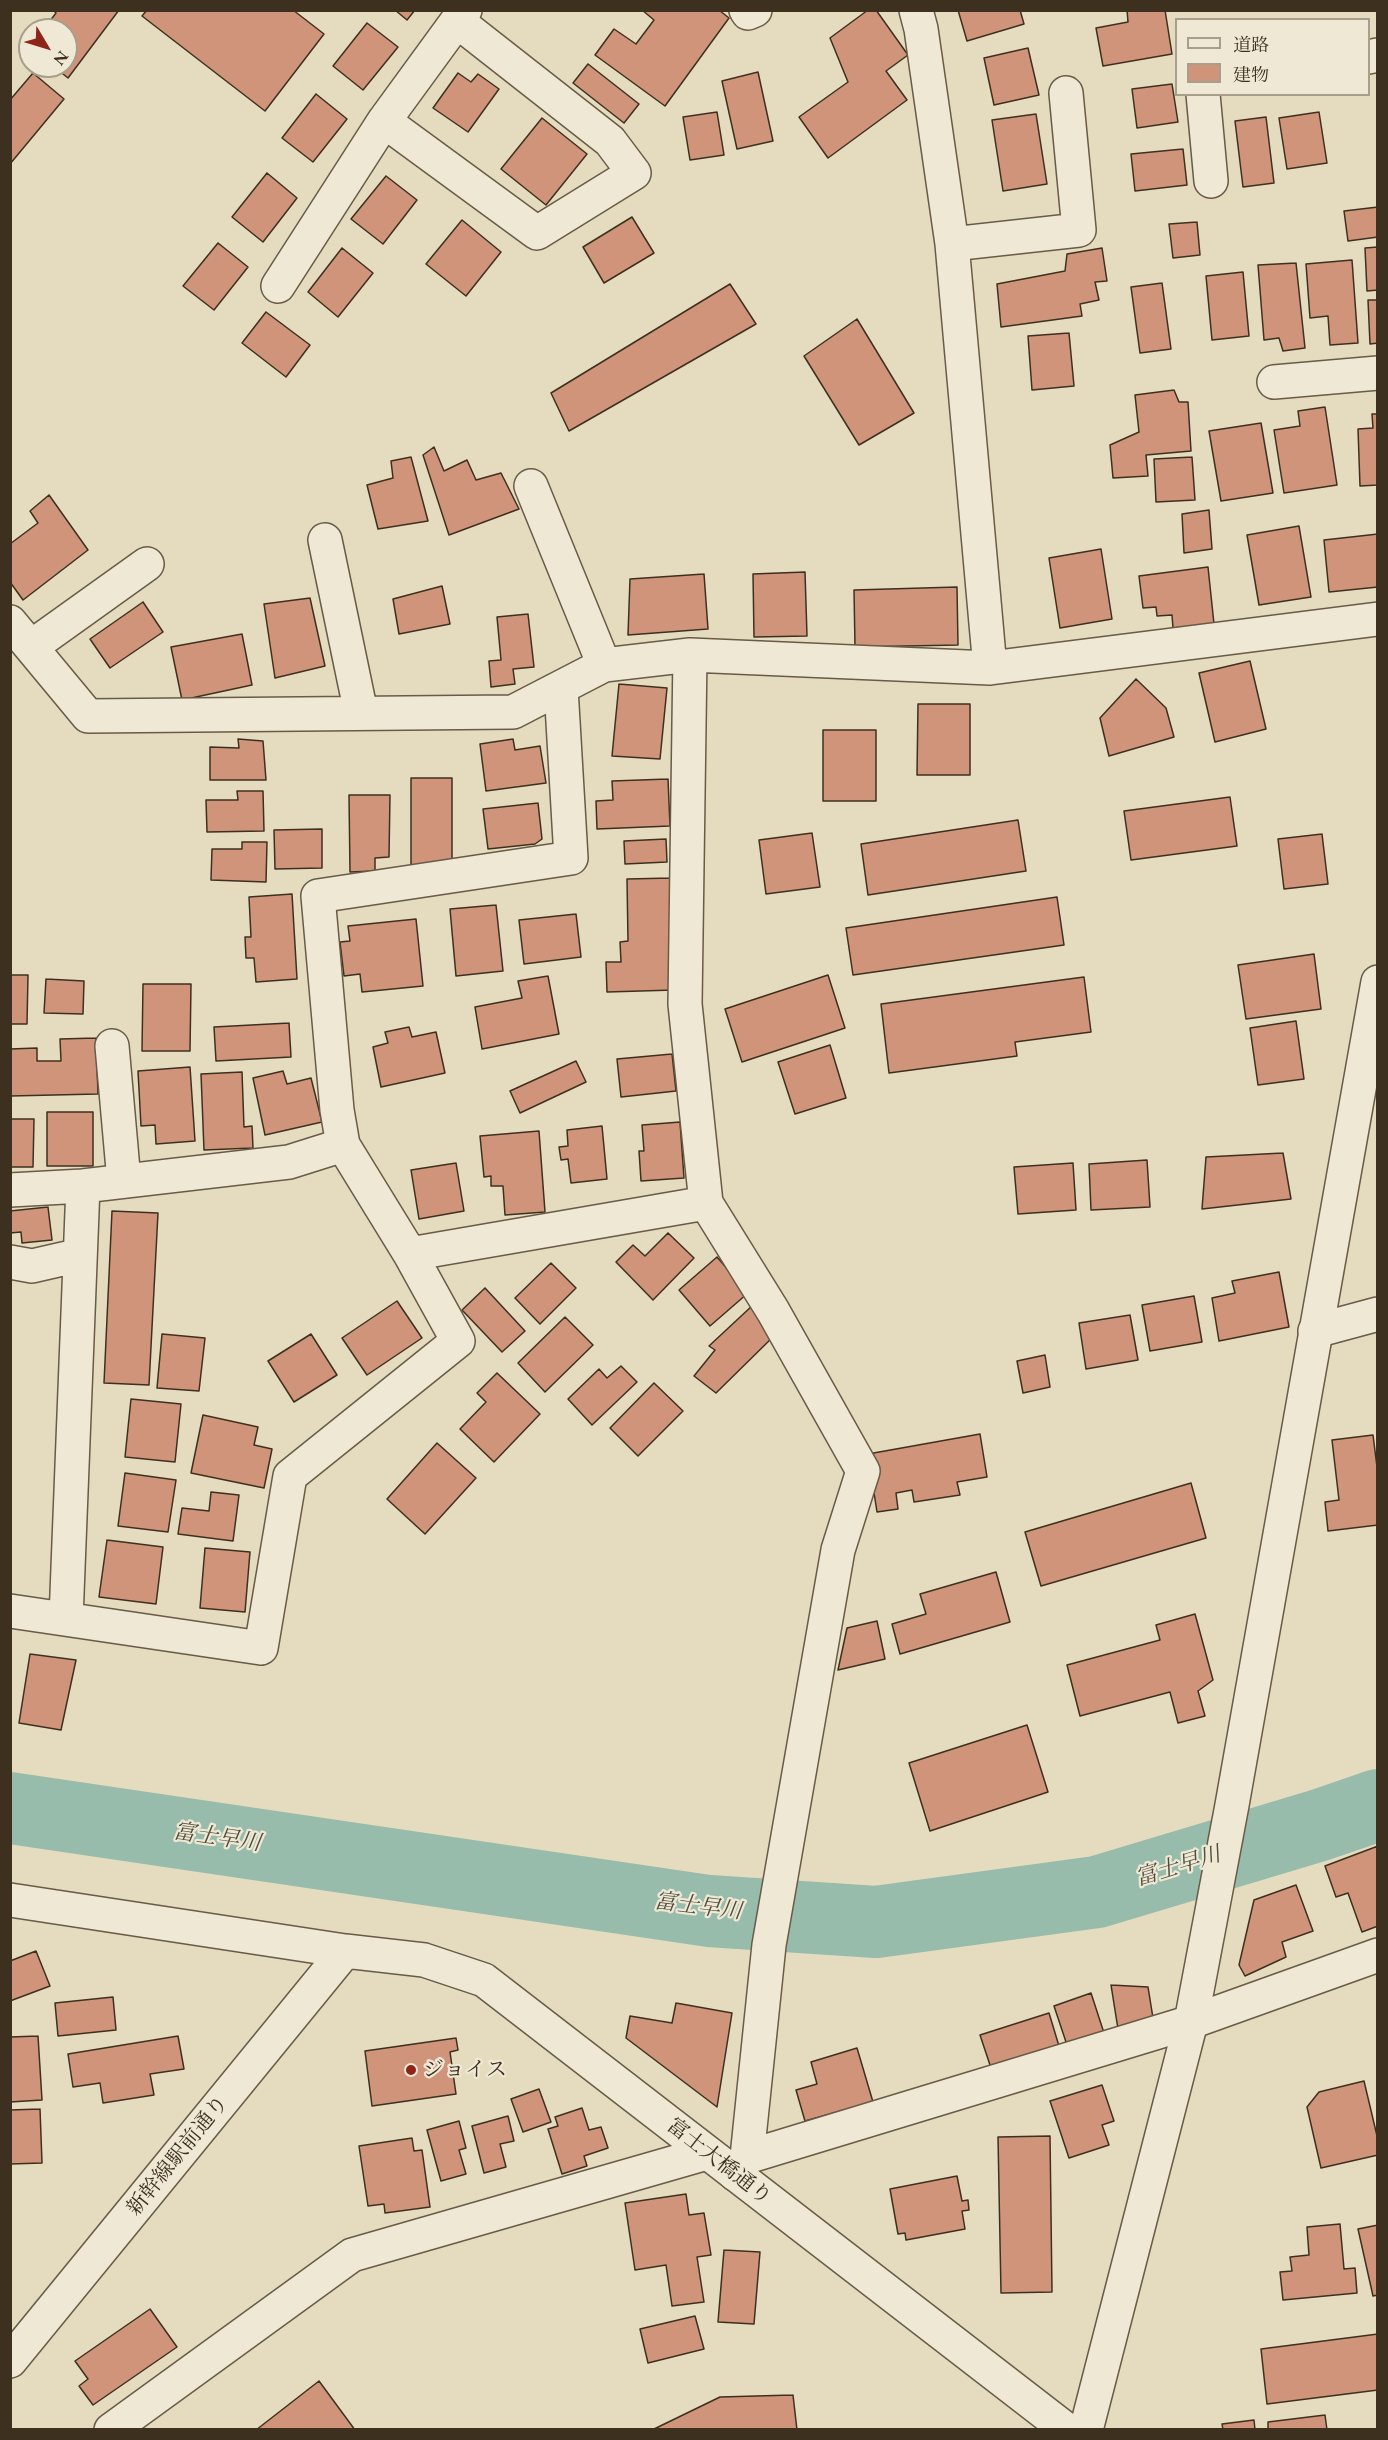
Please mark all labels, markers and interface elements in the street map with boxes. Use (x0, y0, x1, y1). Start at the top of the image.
north arrow (18, 18, 78, 78)
legend (1175, 18, 1370, 96)
text: 道路 (1233, 33, 1269, 56)
text: N (49, 47, 73, 70)
text: 建物 (1233, 63, 1269, 86)
water label: 富士早川 (172, 1819, 262, 1857)
water label: 富士早川 (1132, 1842, 1224, 1892)
water label: 富士早川 (653, 1889, 743, 1925)
place label: ジョイス (423, 2057, 507, 2083)
marker: ジョイス (404, 2063, 418, 2077)
street label: 新幹線駅前通り (122, 2091, 234, 2221)
street label: 富士大橋通り (662, 2113, 776, 2211)

